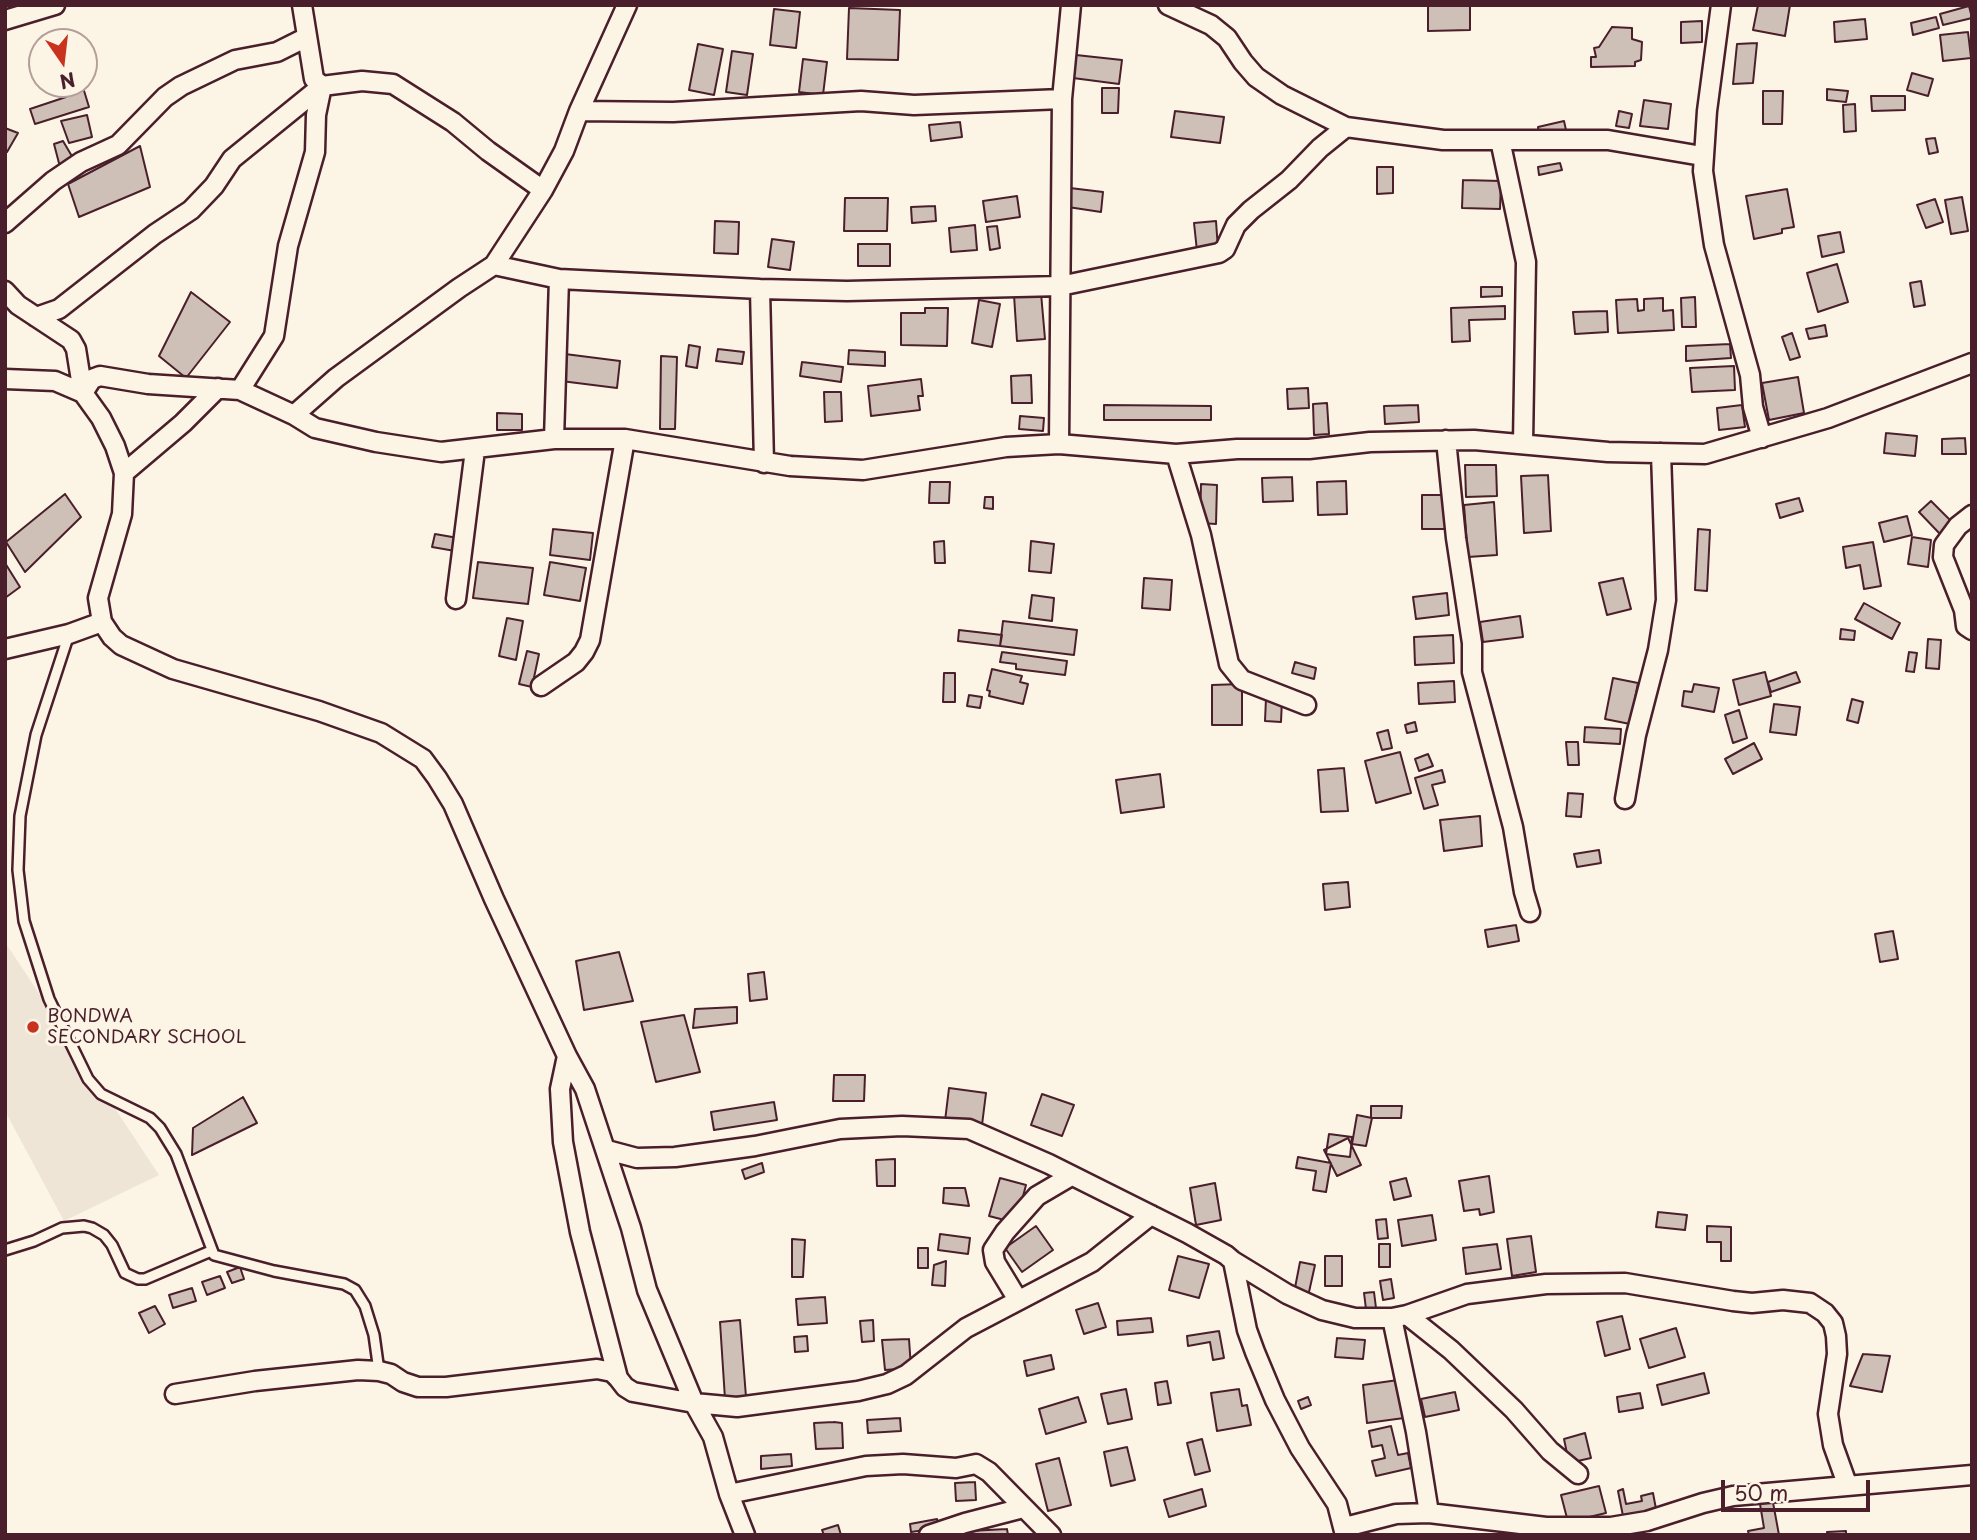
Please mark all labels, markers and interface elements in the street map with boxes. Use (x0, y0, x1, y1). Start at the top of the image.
north arrow (28, 28, 98, 98)
text: N (57, 66, 78, 97)
place label: BONDWA SECONDARY SCHOOL (47, 1006, 246, 1048)
marker: BONDWA SECONDARY SCHOOL (25, 1019, 41, 1035)
scale bar (1725, 1466, 1874, 1510)
text: 50 m (1734, 1476, 1788, 1508)

